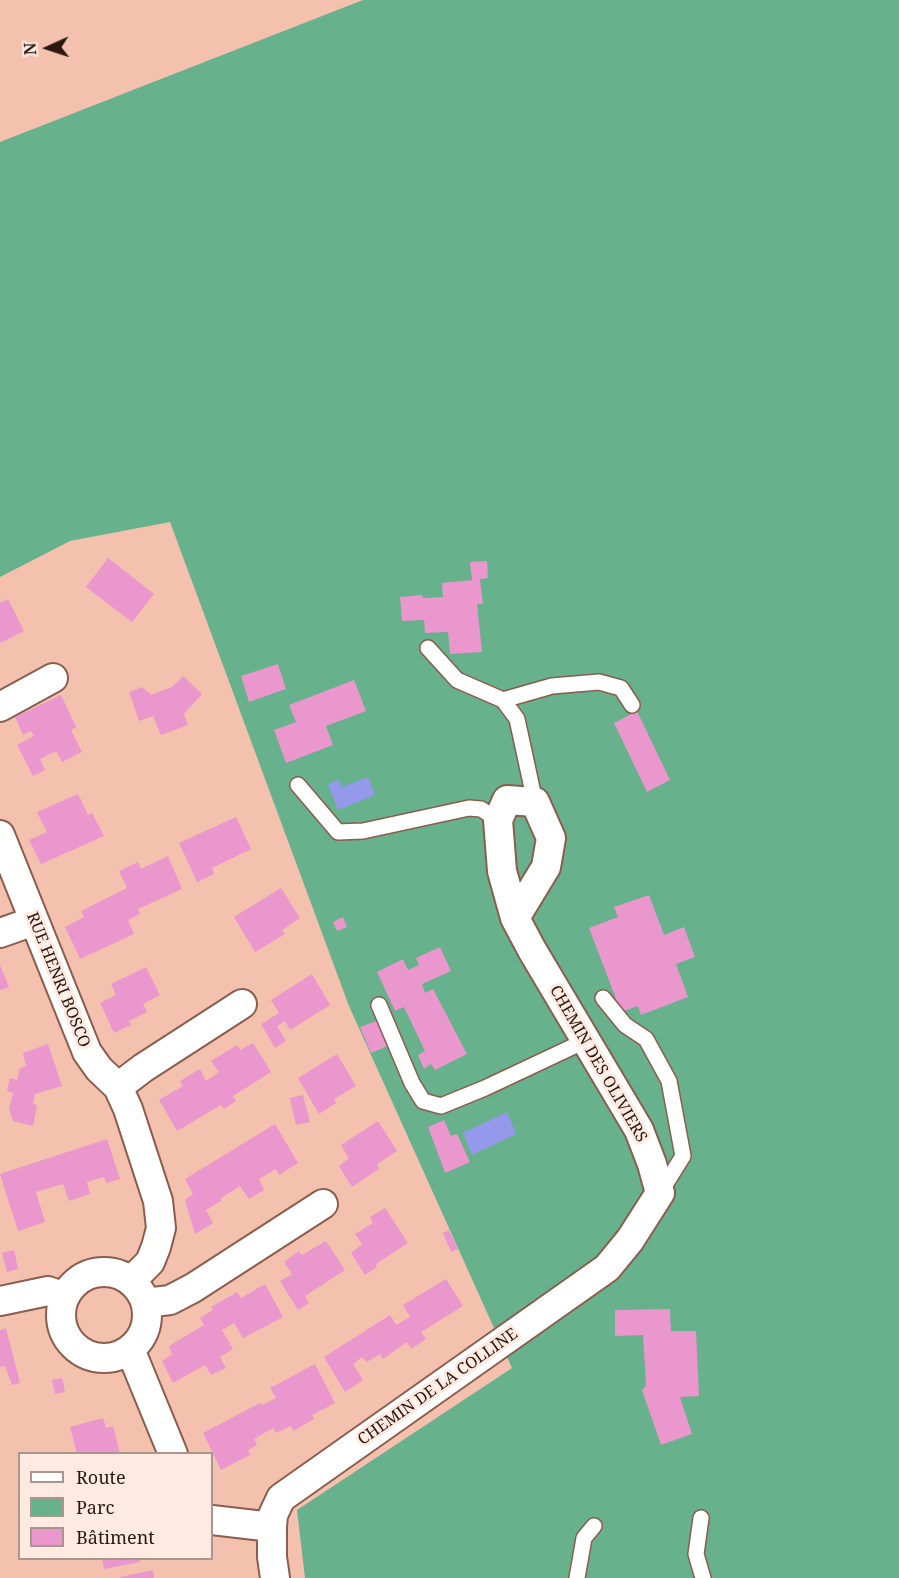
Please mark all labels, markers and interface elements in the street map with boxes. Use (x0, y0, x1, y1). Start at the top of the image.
north arrow (18, 18, 78, 78)
text: N (19, 42, 41, 56)
street label: RUE HENRI BOSCO (22, 910, 94, 1050)
street label: CHEMIN DES OLIVIERS (545, 982, 651, 1146)
street label: CHEMIN DE LA COLLINE (354, 1324, 522, 1450)
legend (18, 1452, 213, 1560)
text: Route (76, 1465, 126, 1489)
text: Parc (76, 1495, 114, 1519)
text: Bâtiment (76, 1525, 155, 1549)

